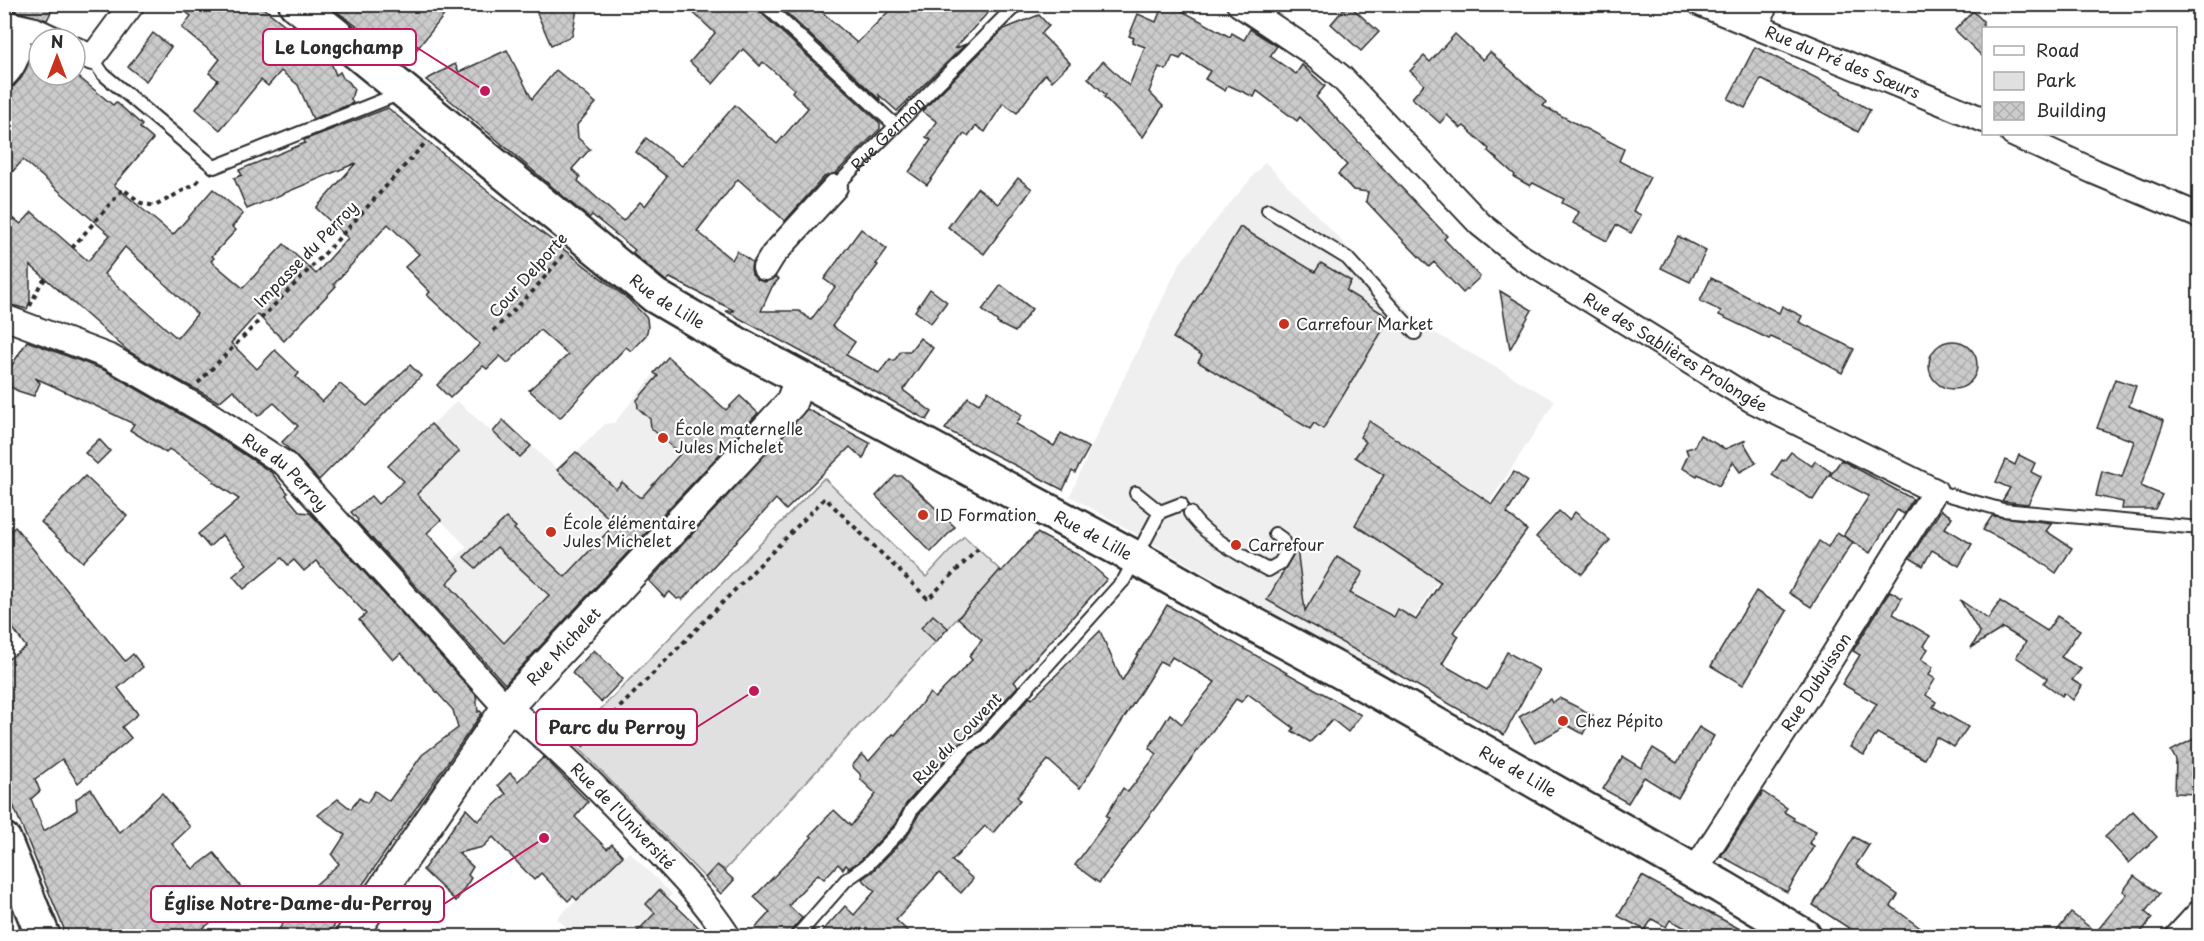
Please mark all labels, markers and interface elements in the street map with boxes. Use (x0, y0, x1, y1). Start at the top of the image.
street label: Rue du Pré des Sœurs (1762, 19, 1924, 104)
north arrow (27, 27, 87, 87)
legend (1982, 27, 2177, 135)
text: N (51, 29, 63, 53)
callout: Le Longchamp (263, 29, 416, 65)
text: Le Longchamp (275, 33, 403, 60)
text: Road (2036, 36, 2080, 63)
text: Park (2036, 66, 2076, 93)
street label: Rue Germon (845, 90, 930, 176)
text: Building (2036, 96, 2106, 123)
street label: Impasse du Perroy (248, 195, 363, 312)
street label: Cour Delporte (482, 226, 572, 322)
street label: Rue de Lille (625, 267, 710, 334)
street label: Rue des Sablières Prolongée (1579, 286, 1772, 417)
place label: Carrefour Market (1296, 311, 1434, 335)
marker: Carrefour Market (1277, 317, 1291, 331)
place label: École maternelle Jules Michelet (675, 416, 804, 458)
street label: Rue du Perroy (238, 426, 335, 516)
marker: École maternelle Jules Michelet (656, 431, 670, 445)
place label: ID Formation (935, 502, 1037, 526)
street label: Rue de Lille (1050, 503, 1137, 565)
marker: ID Formation (916, 508, 930, 522)
place label: École élémentaire Jules Michelet (563, 510, 696, 552)
marker: École élémentaire Jules Michelet (544, 525, 558, 539)
place label: Carrefour (1248, 532, 1325, 556)
marker: Carrefour (1229, 538, 1243, 552)
street label: Rue Michelet (520, 601, 606, 690)
street label: Rue Dubuisson (1774, 628, 1856, 735)
street label: Rue du Couvent (906, 686, 1007, 789)
place label: Chez Pépito (1575, 708, 1663, 732)
callout: Parc du Perroy (536, 709, 697, 745)
text: Parc du Perroy (548, 713, 686, 740)
marker: Chez Pépito (1556, 714, 1570, 728)
street label: Rue de Lille (1475, 739, 1562, 802)
street label: Rue de l'Université (566, 756, 681, 874)
callout: Église Notre-Dame-du-Perroy (151, 886, 444, 922)
text: Église Notre-Dame-du-Perroy (164, 889, 432, 916)

